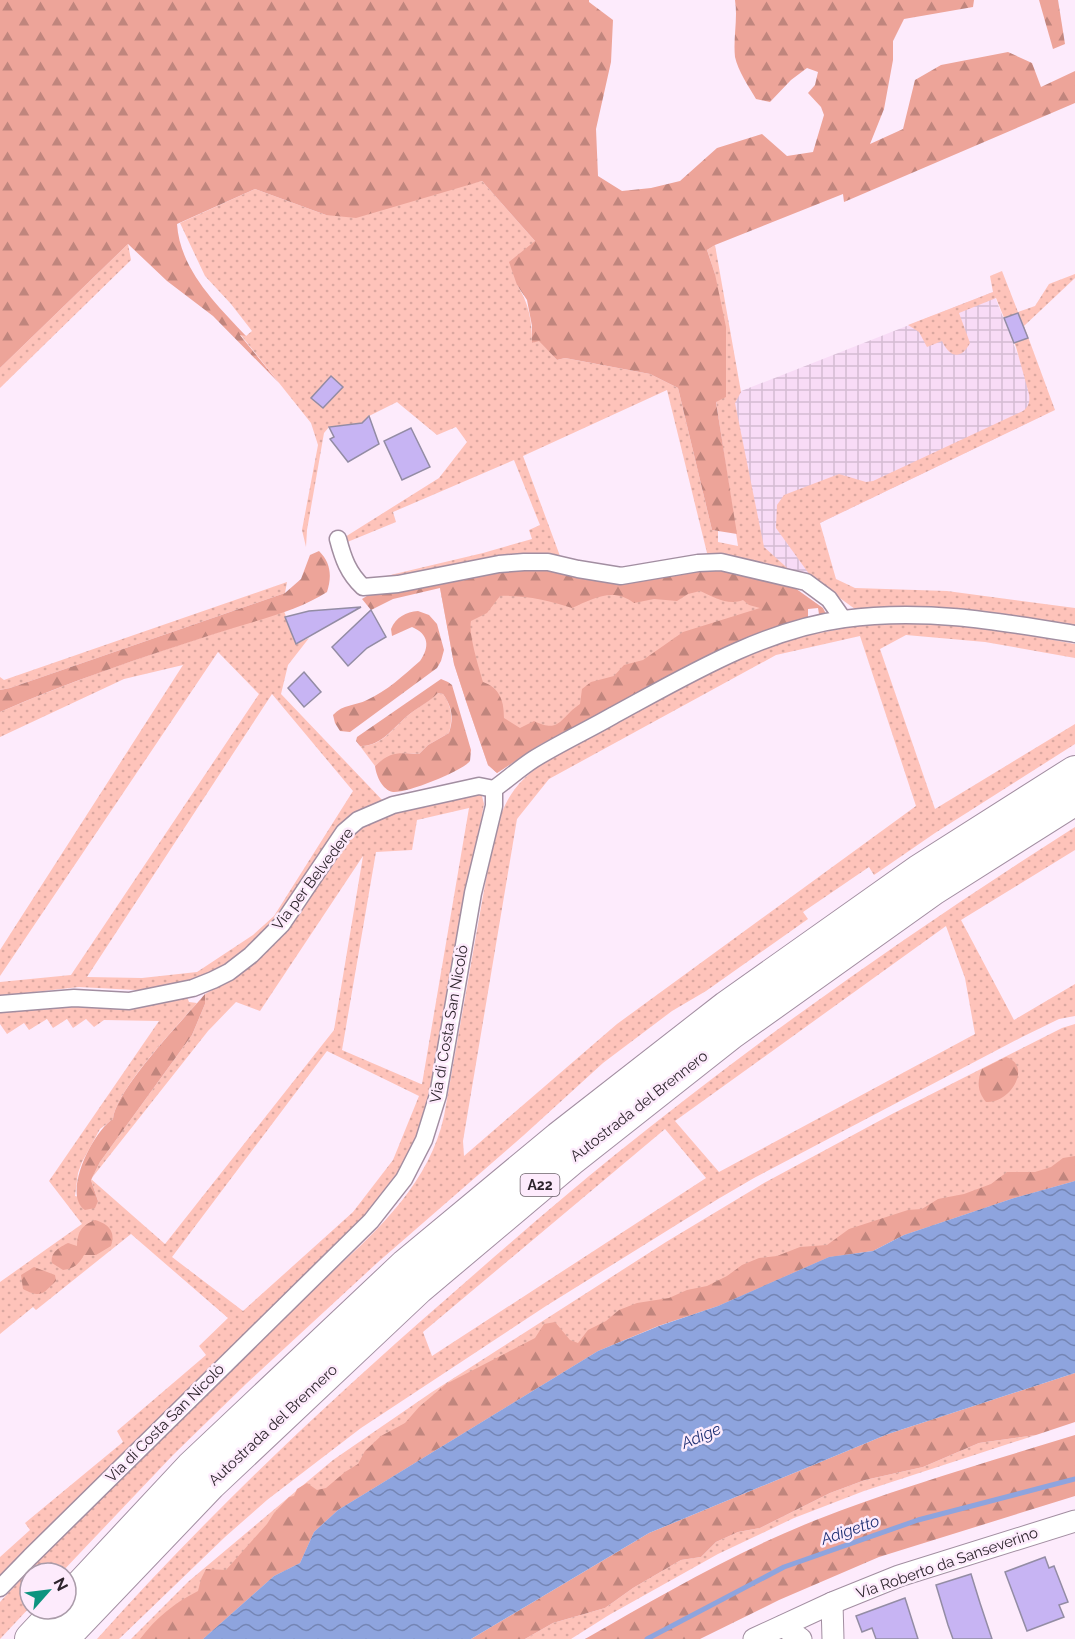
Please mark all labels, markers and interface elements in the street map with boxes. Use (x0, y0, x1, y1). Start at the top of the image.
street label: Via per Belvedere (269, 824, 357, 934)
street label: Via di Costa San Nicolò (426, 944, 472, 1104)
street label: Autostrada del Brennero (567, 1047, 711, 1165)
road number: A22 (520, 1174, 560, 1196)
street label: Via di Costa San Nicolò (102, 1360, 228, 1486)
street label: Autostrada del Brennero (205, 1361, 341, 1489)
water label: Adige (677, 1419, 724, 1453)
water label: Adigetto (817, 1511, 882, 1549)
street label: Via Roberto da Sanseverino (854, 1523, 1040, 1603)
north arrow (18, 1561, 78, 1621)
text: N (50, 1574, 72, 1594)

